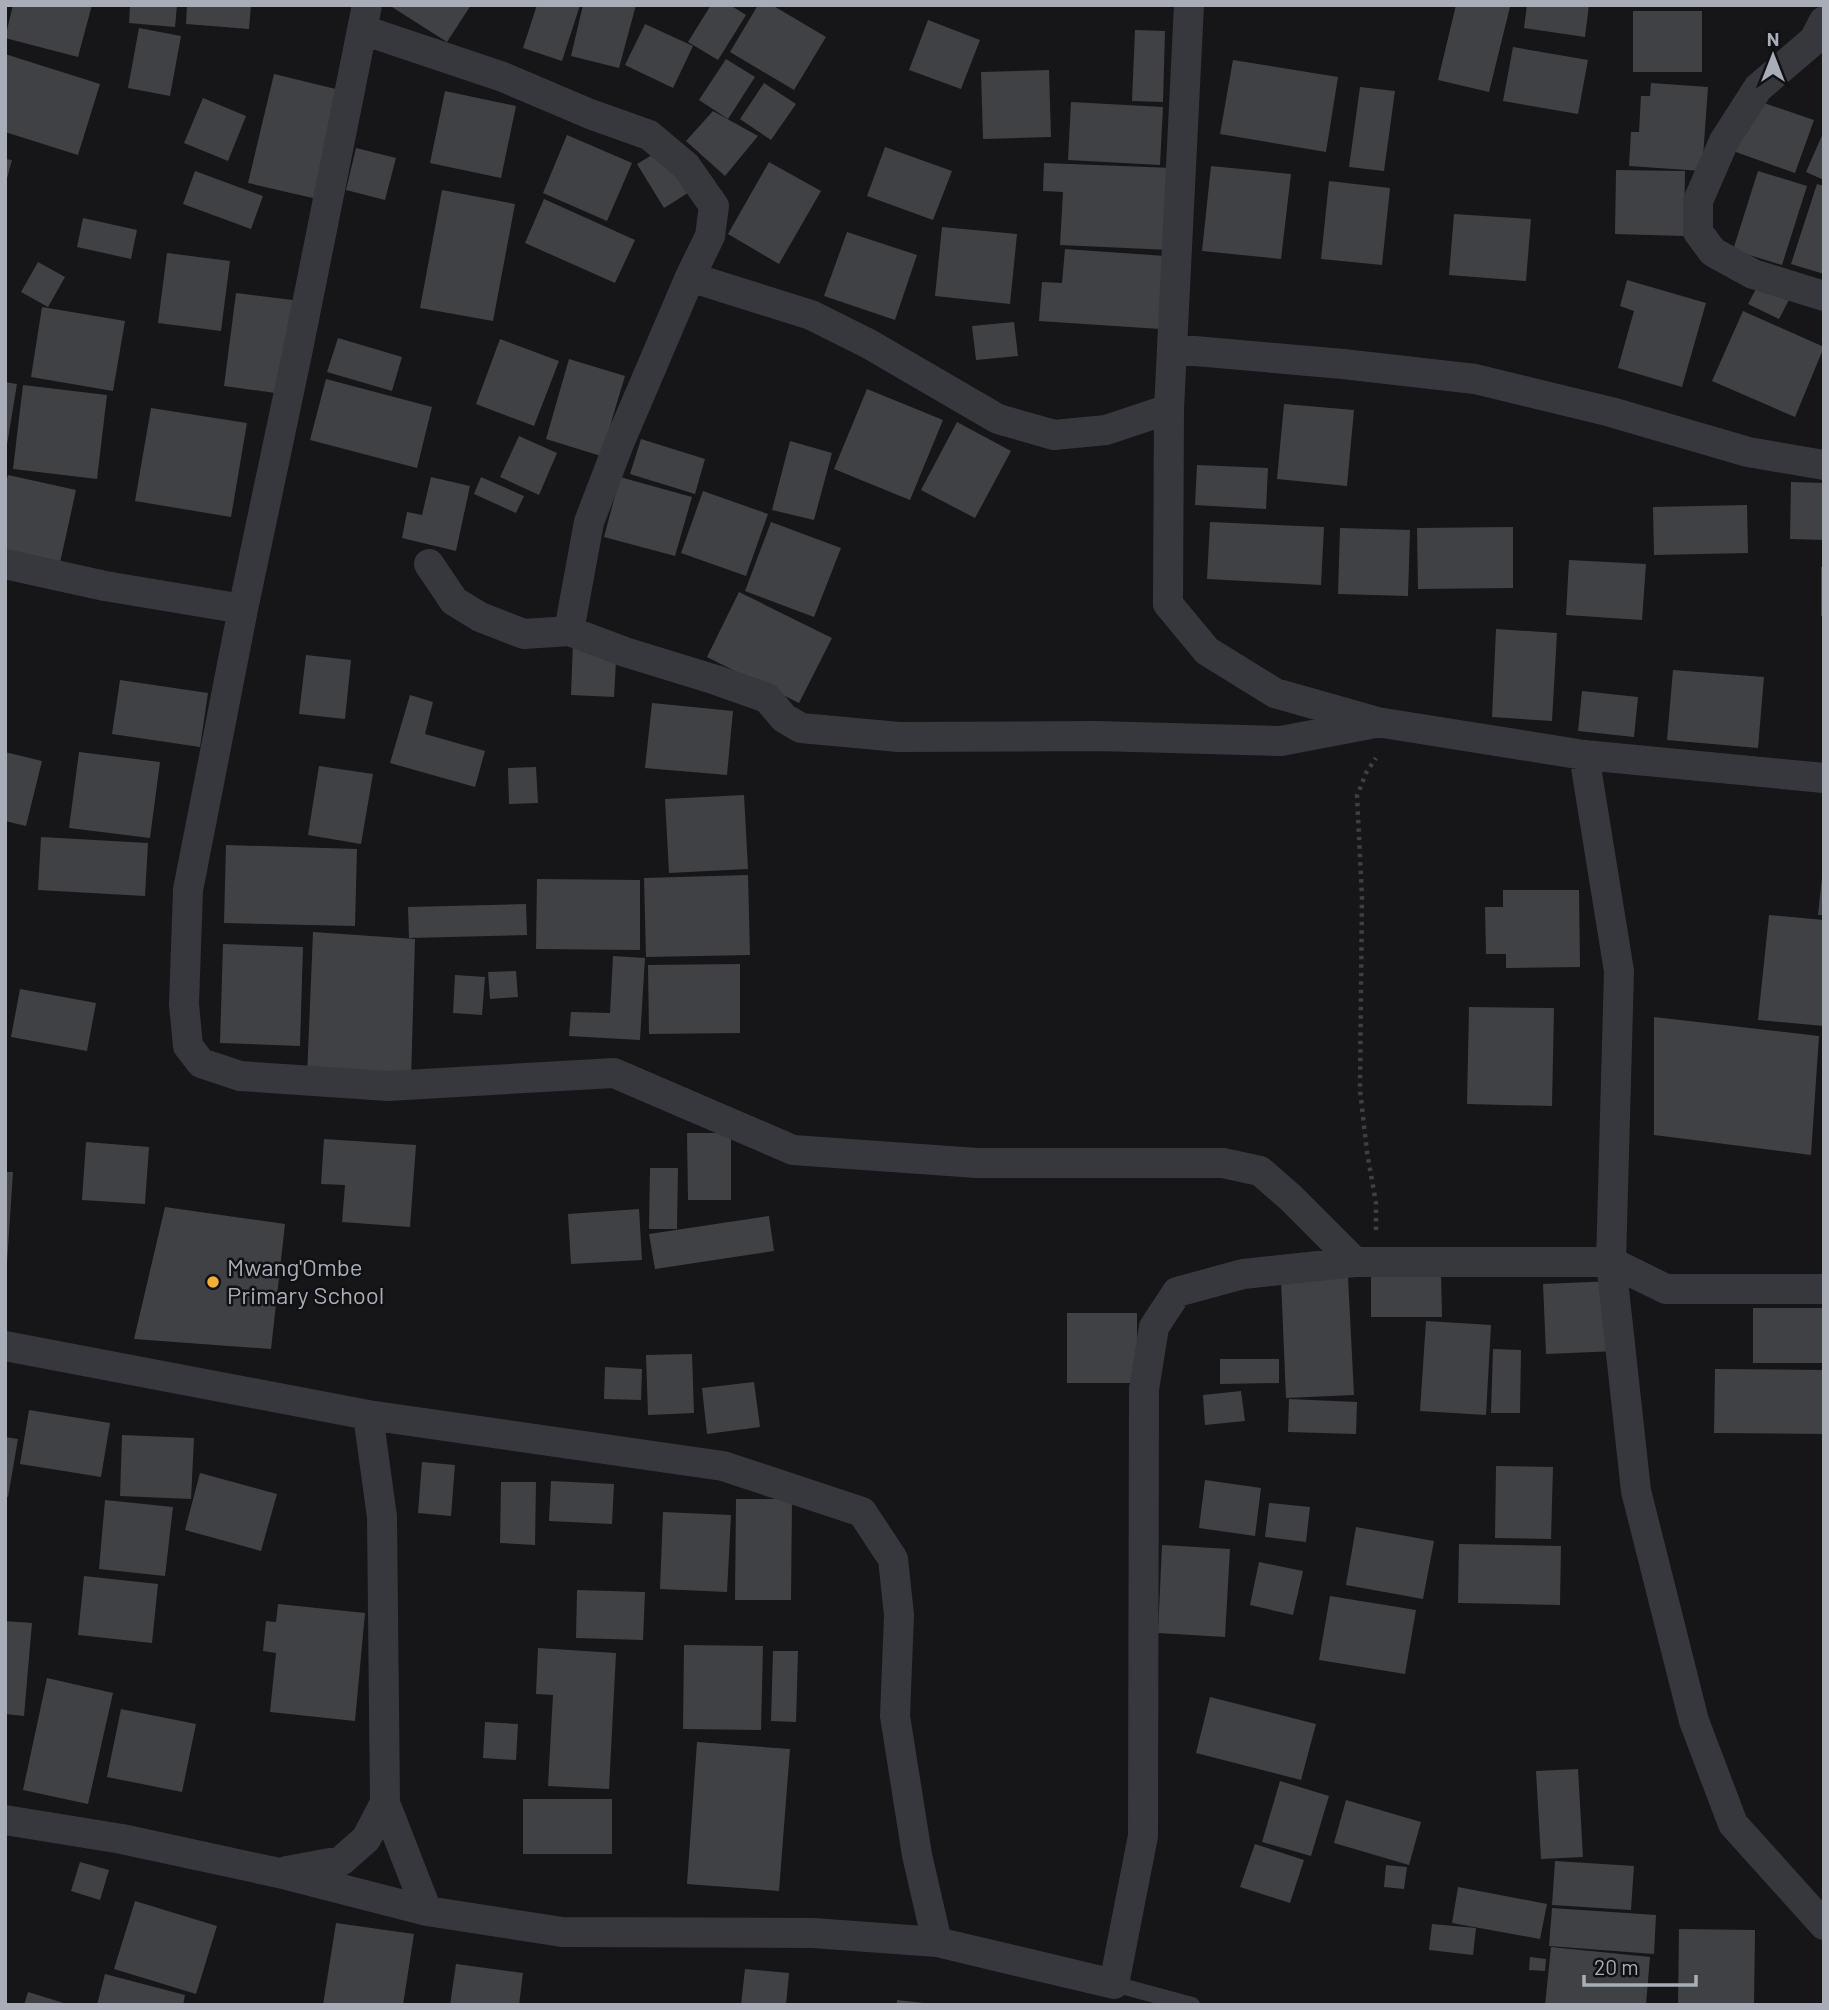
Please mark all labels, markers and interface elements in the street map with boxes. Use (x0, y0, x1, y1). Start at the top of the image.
north arrow (1738, 21, 1808, 91)
text: N (1767, 27, 1779, 50)
place label: Mwang'Ombe Primary School (227, 1252, 384, 1309)
marker: Mwang'Ombe Primary School (205, 1274, 221, 1290)
scale bar (1584, 1944, 1696, 1988)
text: 20 m (1594, 1954, 1639, 1979)

